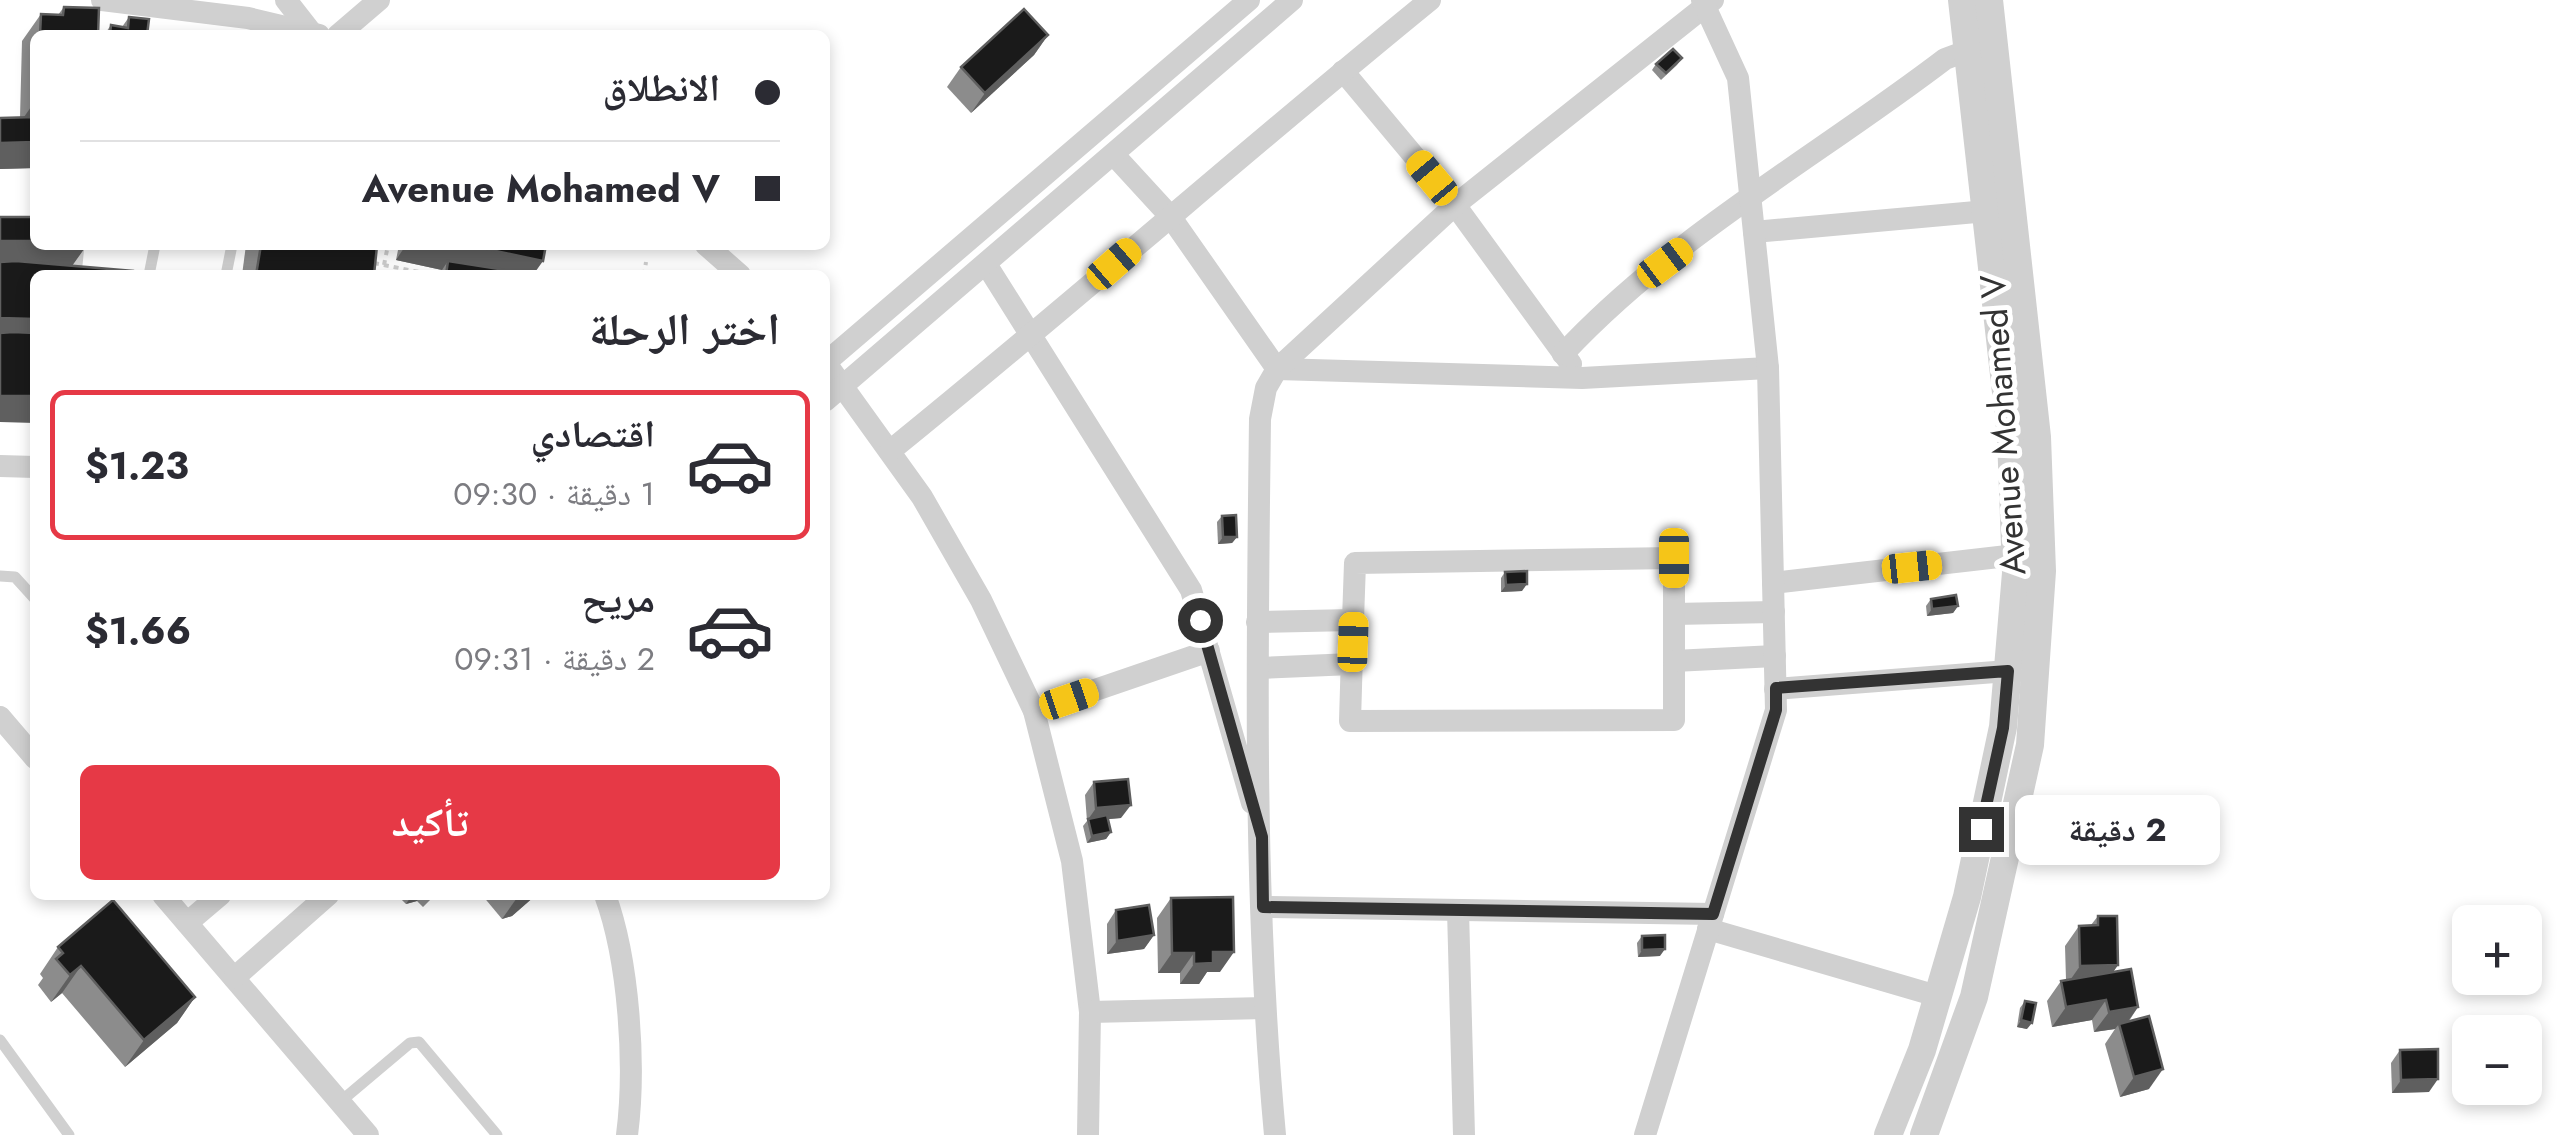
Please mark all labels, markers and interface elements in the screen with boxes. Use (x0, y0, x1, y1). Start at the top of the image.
text: الانطلاق (602, 60, 720, 115)
car (1401, 145, 1463, 211)
text: Avenue Mohamed V (362, 161, 720, 216)
car (1082, 233, 1146, 295)
car (1632, 233, 1698, 293)
street label: Avenue Mohamed V (1968, 273, 2038, 577)
text: اختر الرحلة (589, 297, 780, 362)
text: اقتصادي (531, 406, 655, 461)
icon: car (685, 420, 775, 510)
text: $1.23 (85, 438, 189, 493)
text: 1 دقيقة · 09:30 (453, 471, 655, 517)
car (1659, 528, 1689, 588)
car (1881, 549, 1943, 585)
text: مريح (581, 571, 655, 626)
icon: car (685, 585, 775, 675)
route start (1178, 598, 1223, 643)
text: $1.66 (85, 603, 191, 658)
car (1337, 611, 1369, 673)
text: 2 دقيقة · 09:31 (454, 636, 655, 682)
car (1036, 675, 1102, 723)
button: تأكيد (80, 765, 780, 880)
callout: 2 دقيقة (2016, 794, 2221, 864)
route end (1959, 807, 2004, 852)
text: 2 دقيقة (2069, 807, 2166, 853)
map controls (2452, 905, 2542, 1105)
button: + (2452, 905, 2542, 995)
button: − (2452, 1015, 2542, 1105)

